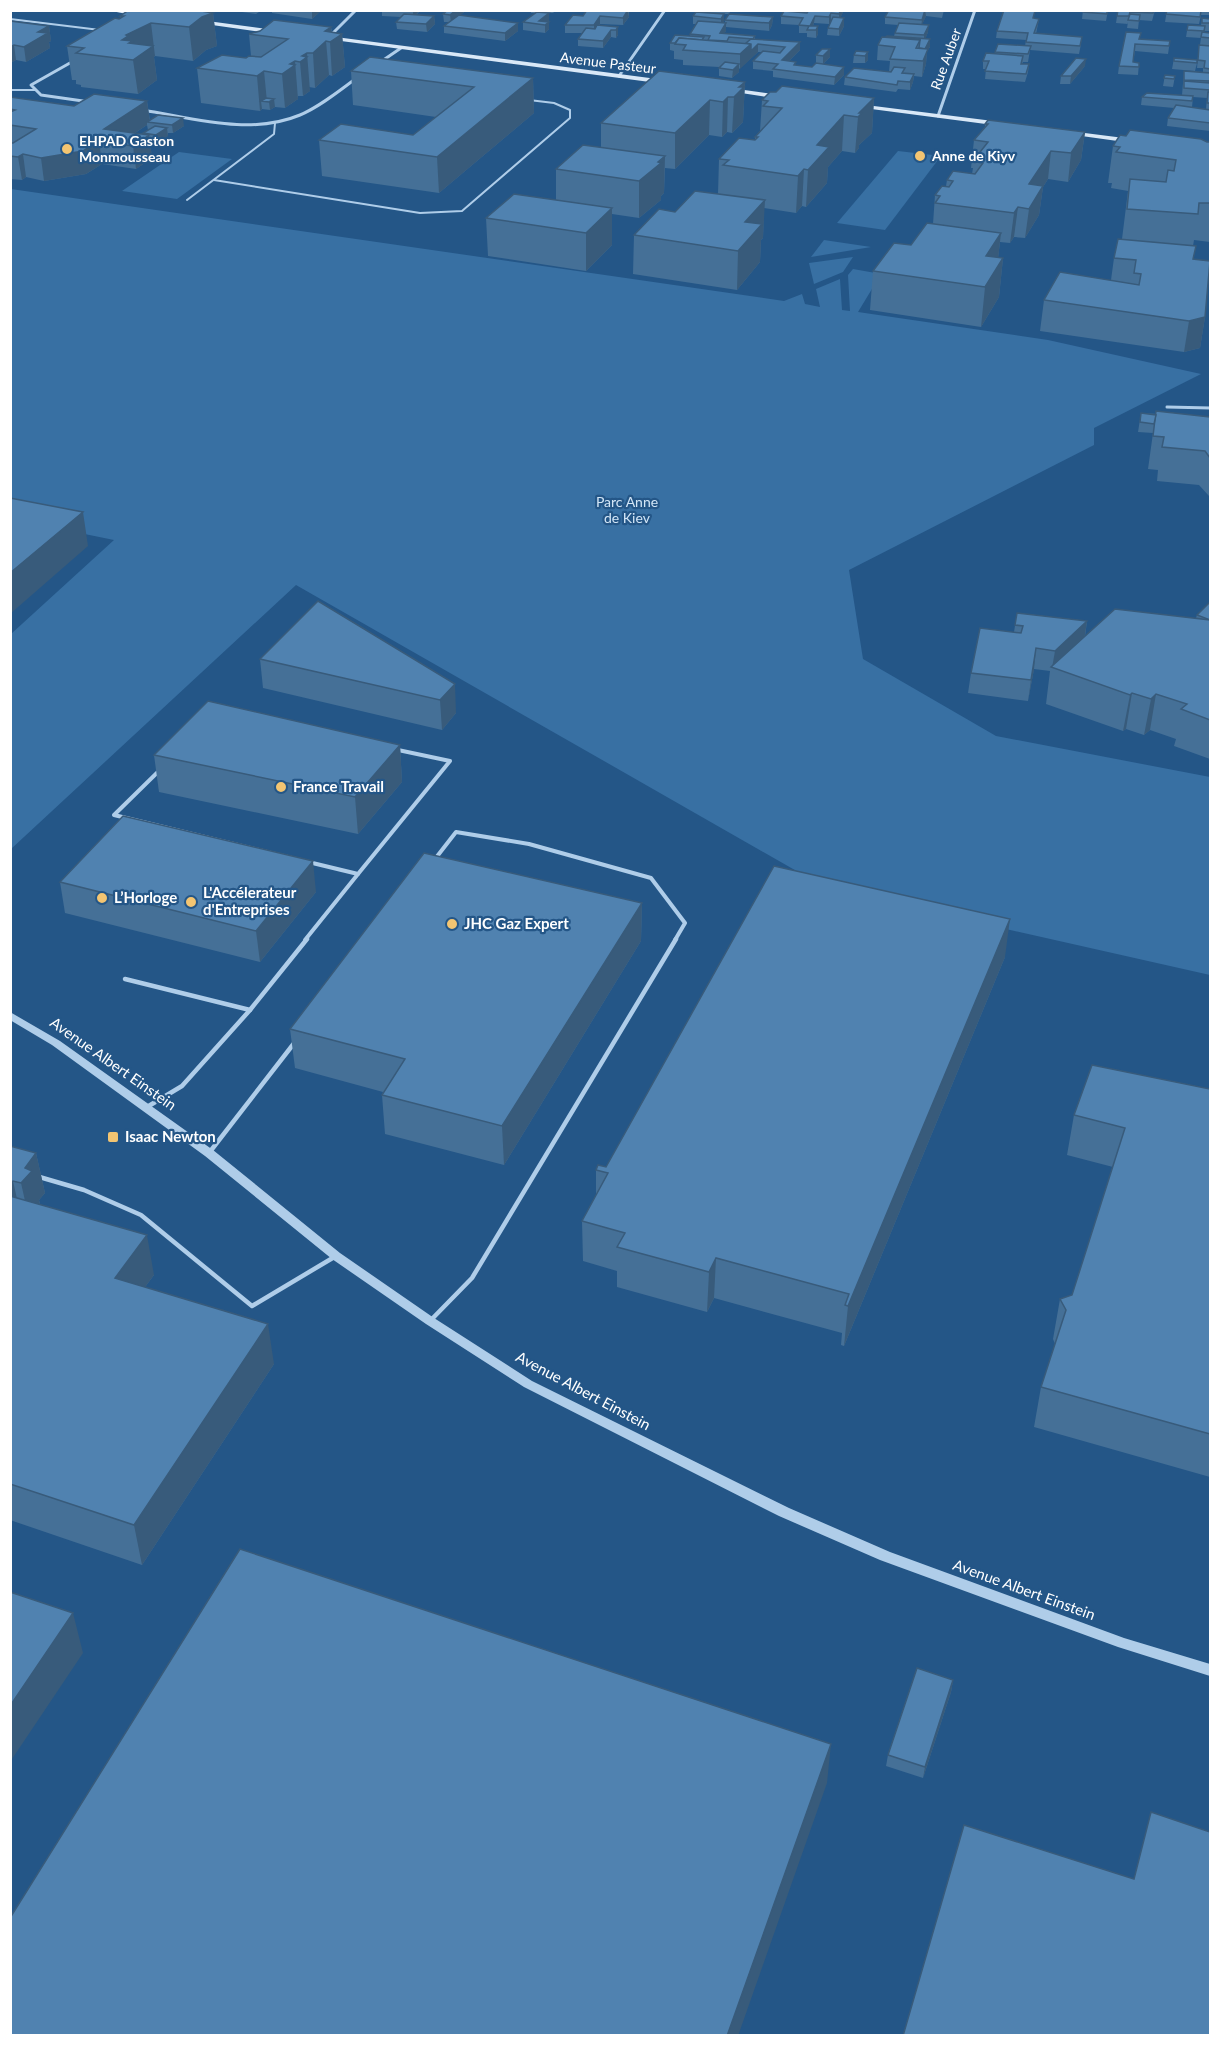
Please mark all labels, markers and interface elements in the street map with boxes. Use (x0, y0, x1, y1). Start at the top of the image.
street label: Rue Auber (927, 26, 965, 92)
street label: Avenue Pasteur (559, 48, 657, 77)
place label: EHPAD Gaston Monmousseau (79, 132, 174, 165)
marker: EHPAD Gaston Monmousseau (60, 142, 74, 156)
place label: Anne de Kiyv (931, 147, 1016, 164)
marker: Anne de Kiyv (913, 149, 927, 163)
park label: Parc Anne de Kiev (596, 493, 658, 526)
place label: France Travail (293, 777, 384, 795)
marker: France Travail (274, 780, 288, 794)
place label: L'Accélerateur d'Entreprises (203, 883, 297, 918)
place label: L’Horloge (114, 888, 177, 906)
marker: L’Horloge (95, 891, 109, 905)
marker: L'Accélerateur d'Entreprises (184, 895, 198, 909)
place label: JHC Gaz Expert (464, 914, 569, 932)
marker: JHC Gaz Expert (445, 917, 459, 931)
street label: Avenue Albert Einstein (47, 1013, 180, 1114)
place label: Isaac Newton (125, 1127, 216, 1145)
marker: Isaac Newton (106, 1130, 120, 1144)
street label: Avenue Albert Einstein (513, 1347, 654, 1433)
street label: Avenue Albert Einstein (951, 1555, 1098, 1623)

